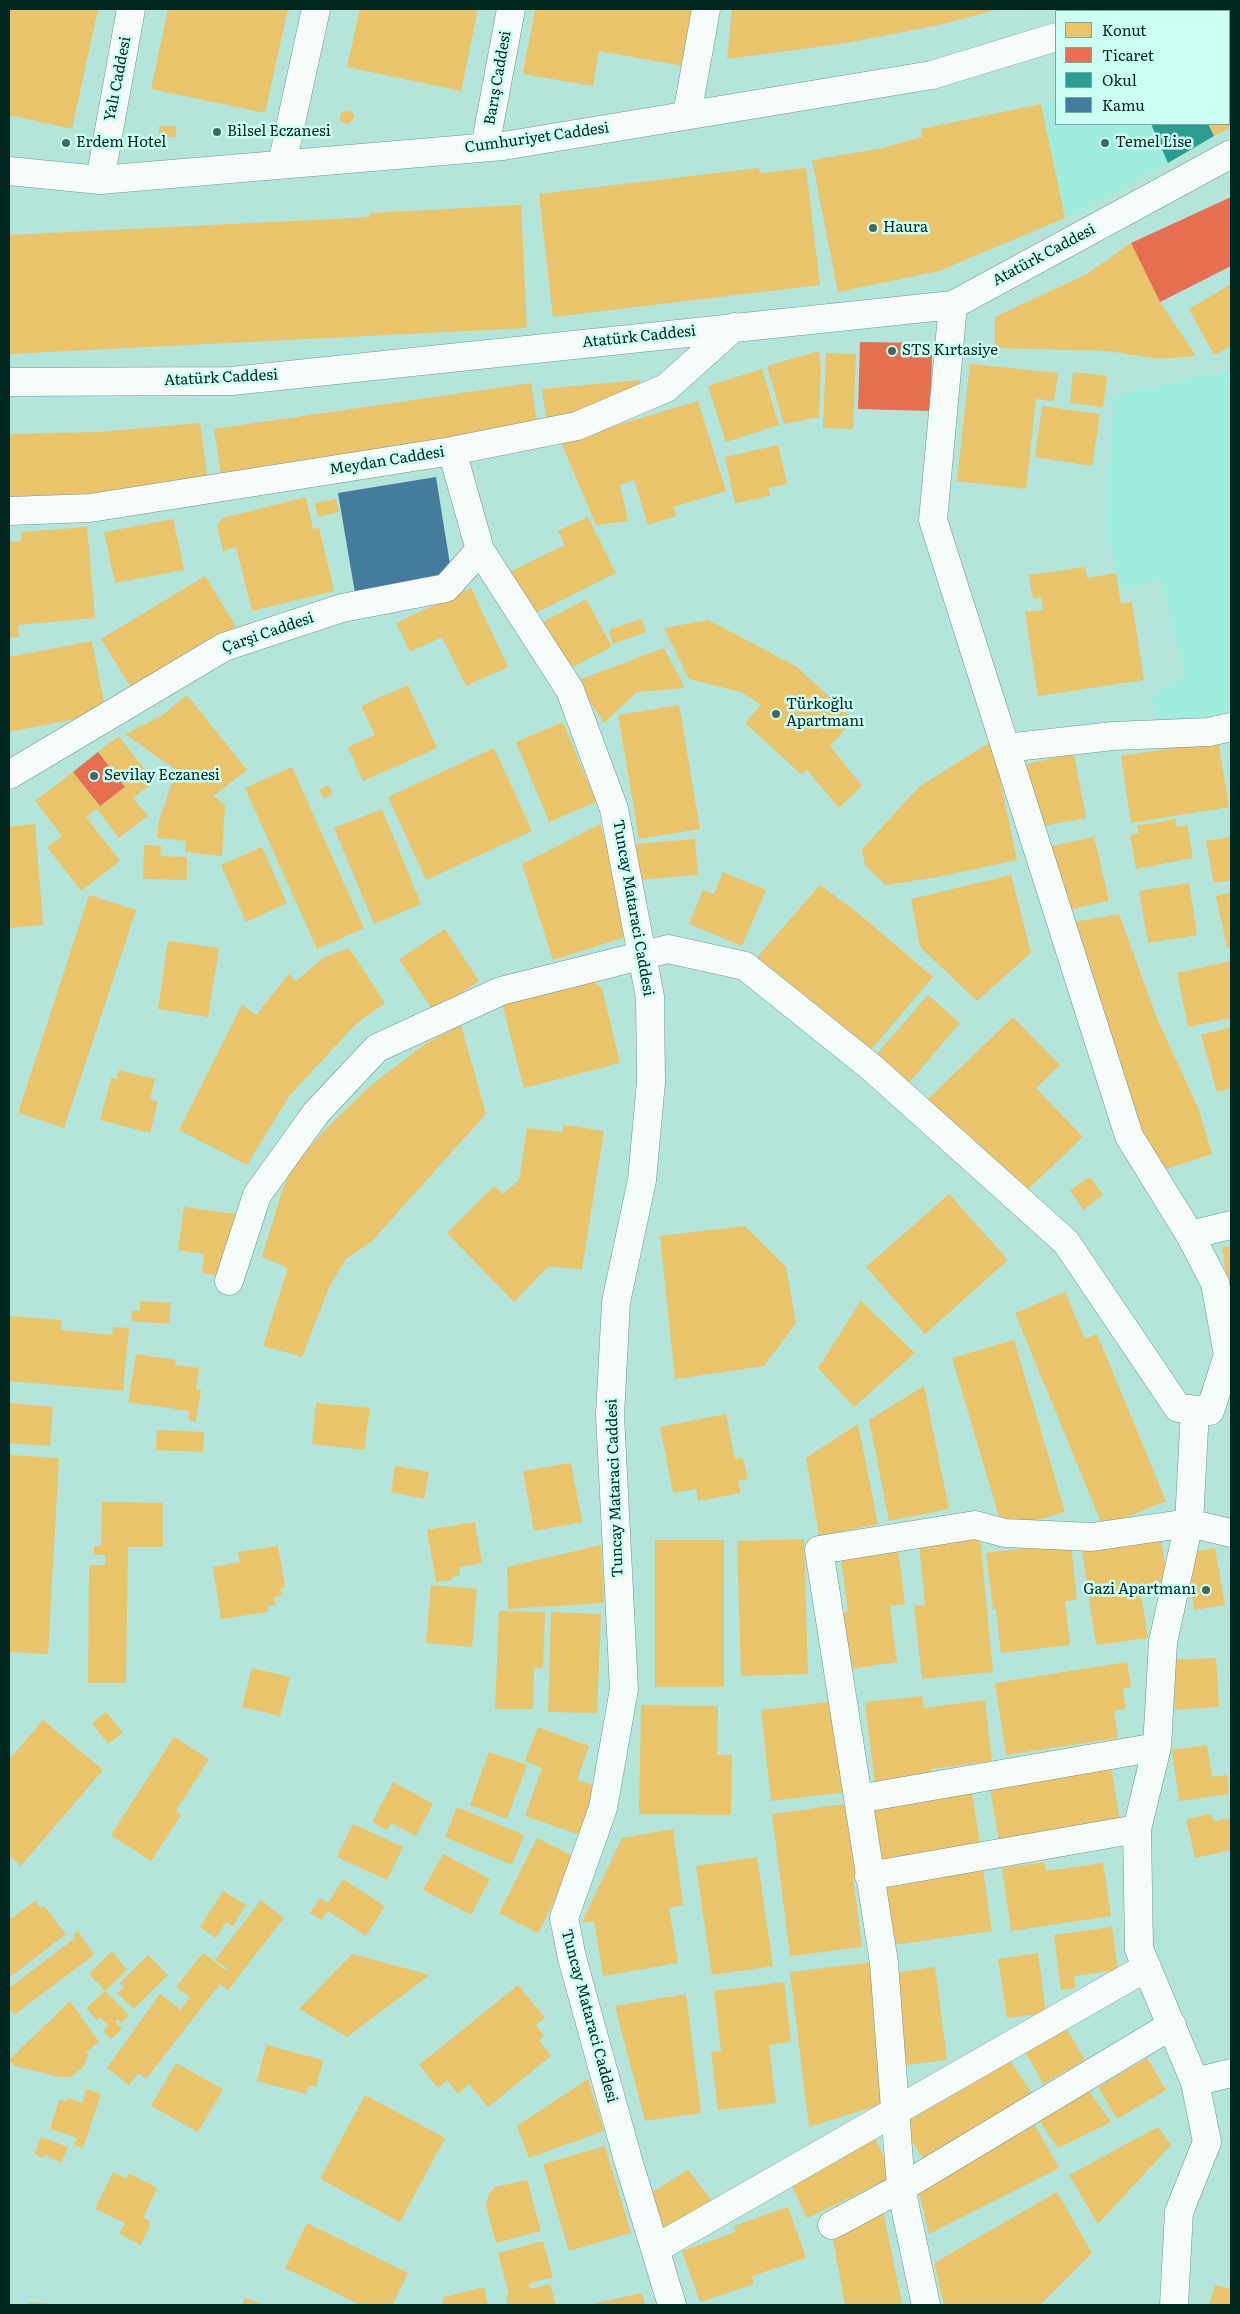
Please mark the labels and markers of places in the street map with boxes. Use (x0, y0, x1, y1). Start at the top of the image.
place label: Bilsel Eczanesi (227, 123, 331, 141)
marker: Bilsel Eczanesi (211, 126, 223, 138)
place label: Erdem Hotel (76, 134, 166, 152)
place label: Temel Lise (1115, 134, 1192, 152)
marker: Erdem Hotel (60, 137, 72, 149)
marker: Temel Lise (1099, 137, 1111, 149)
place label: Haura (883, 219, 928, 237)
marker: Haura (867, 222, 879, 234)
place label: STS Kırtasiye (902, 342, 998, 360)
marker: STS Kırtasiye (886, 345, 898, 357)
place label: Türkoğlu Apartmanı (786, 696, 864, 731)
marker: Türkoğlu Apartmanı (770, 708, 782, 720)
place label: Sevilay Eczanesi (104, 767, 220, 785)
marker: Sevilay Eczanesi (88, 770, 100, 782)
place label: Gazi Apartmanı (1083, 1581, 1196, 1599)
marker: Gazi Apartmanı (1200, 1584, 1212, 1596)

